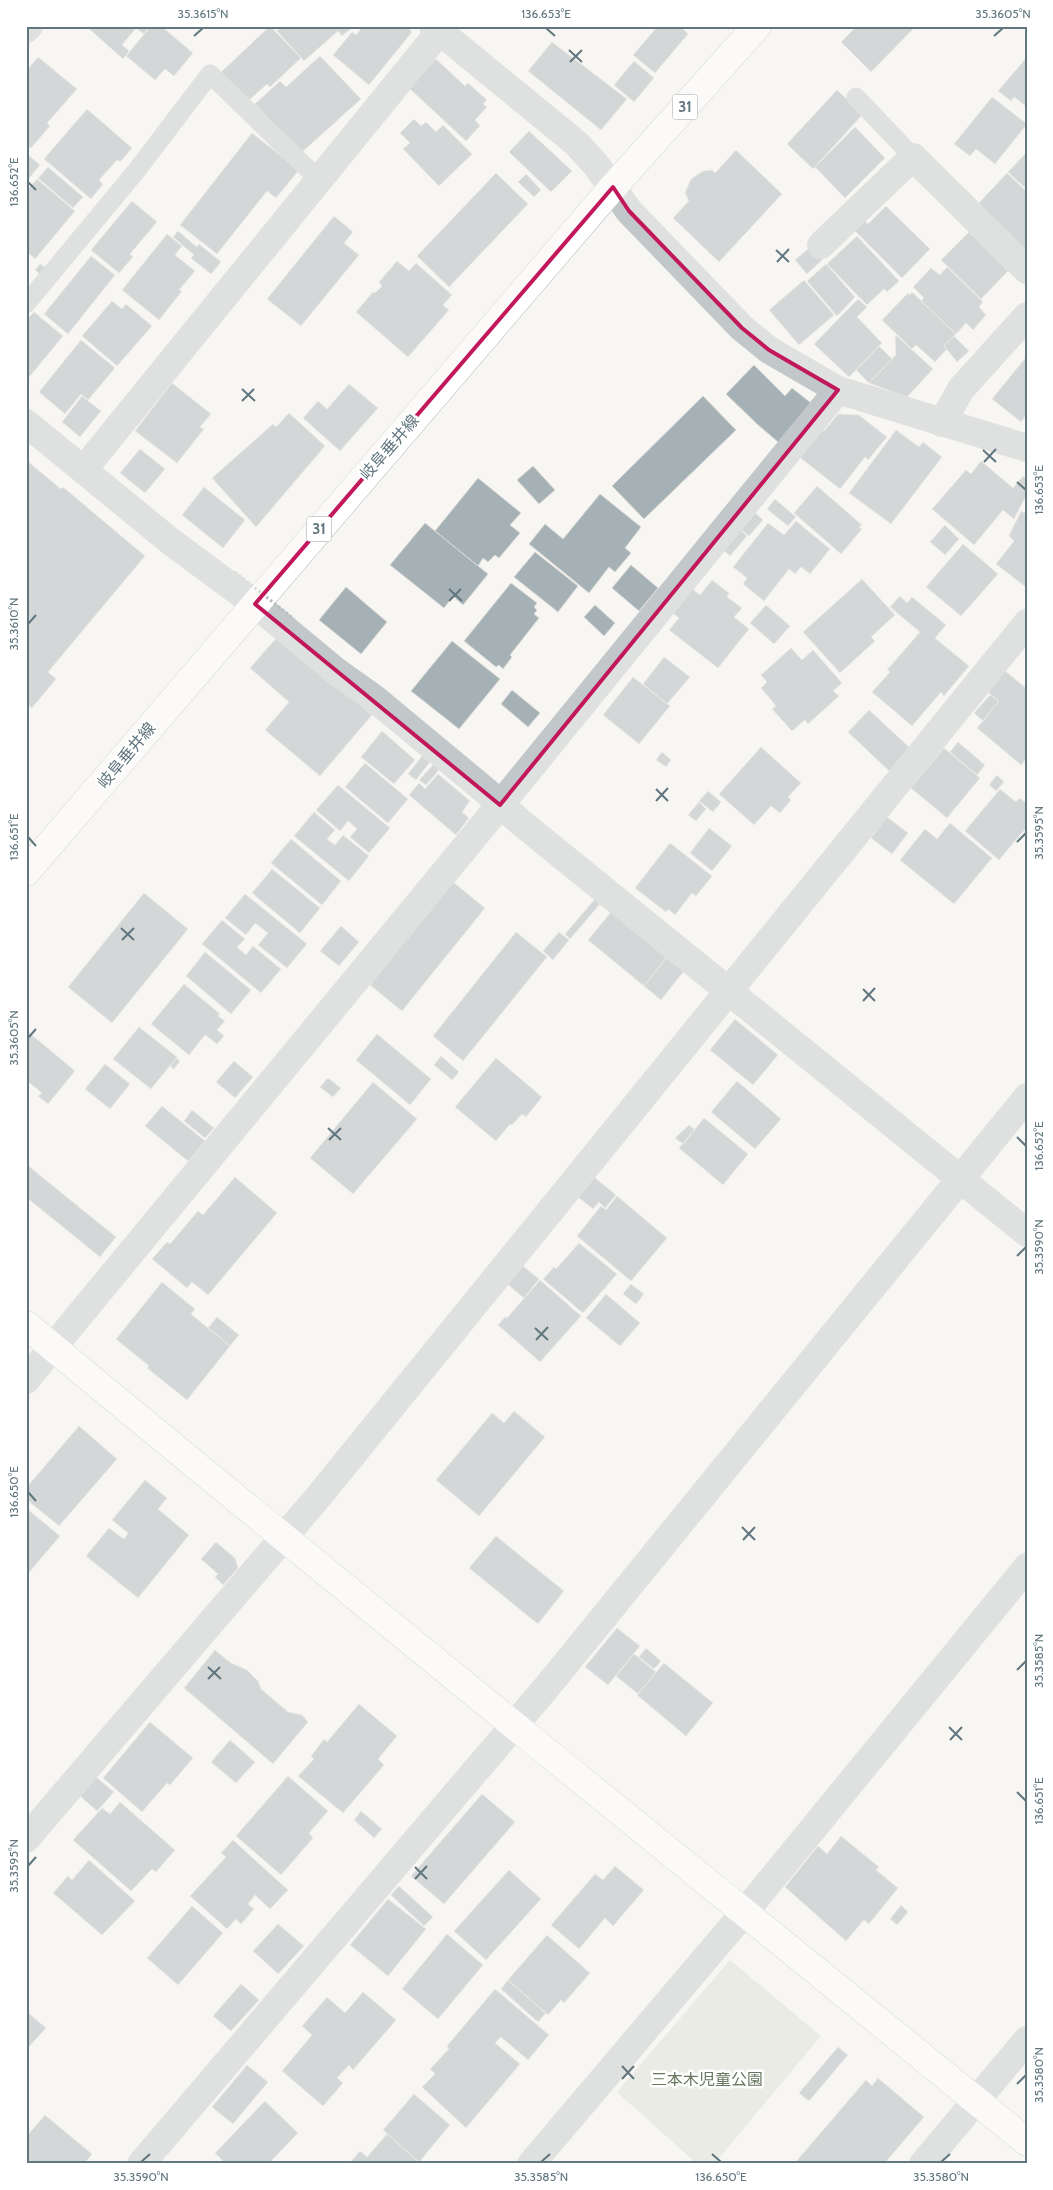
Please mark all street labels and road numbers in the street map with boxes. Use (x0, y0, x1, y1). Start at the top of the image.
road number: 31 (672, 94, 698, 120)
street label: 岐阜垂井線 (356, 411, 423, 484)
road number: 31 (306, 516, 332, 542)
street label: 岐阜垂井線 (93, 719, 159, 792)

